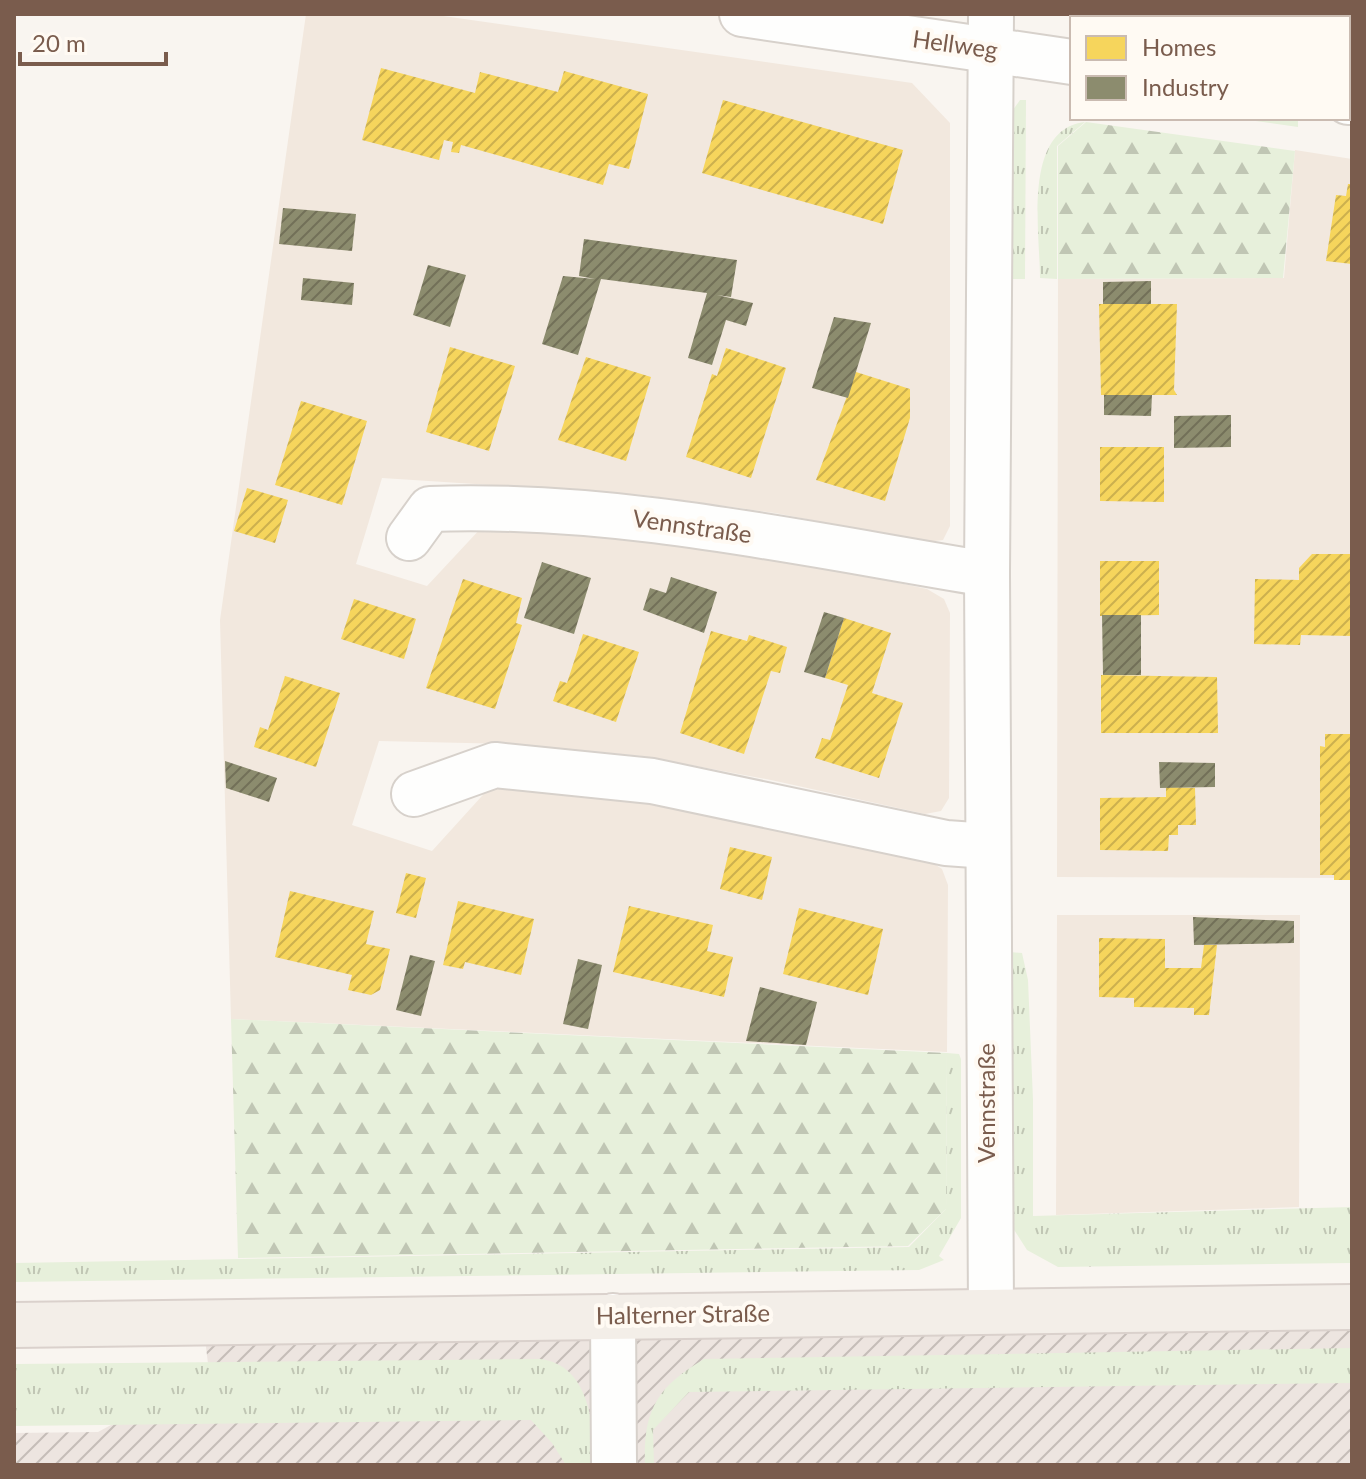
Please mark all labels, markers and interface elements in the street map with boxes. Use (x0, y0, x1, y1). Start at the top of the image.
scale bar (20, 16, 166, 66)
legend (1070, 16, 1350, 120)
street label: Hellweg (911, 23, 1000, 64)
text: 20 m (32, 28, 86, 57)
text: Homes (1142, 32, 1216, 61)
text: Industry (1142, 72, 1229, 101)
street label: Vennstraße (631, 503, 754, 548)
street label: Vennstraße (971, 1043, 1000, 1163)
street label: Halterner Straße (596, 1297, 770, 1330)

